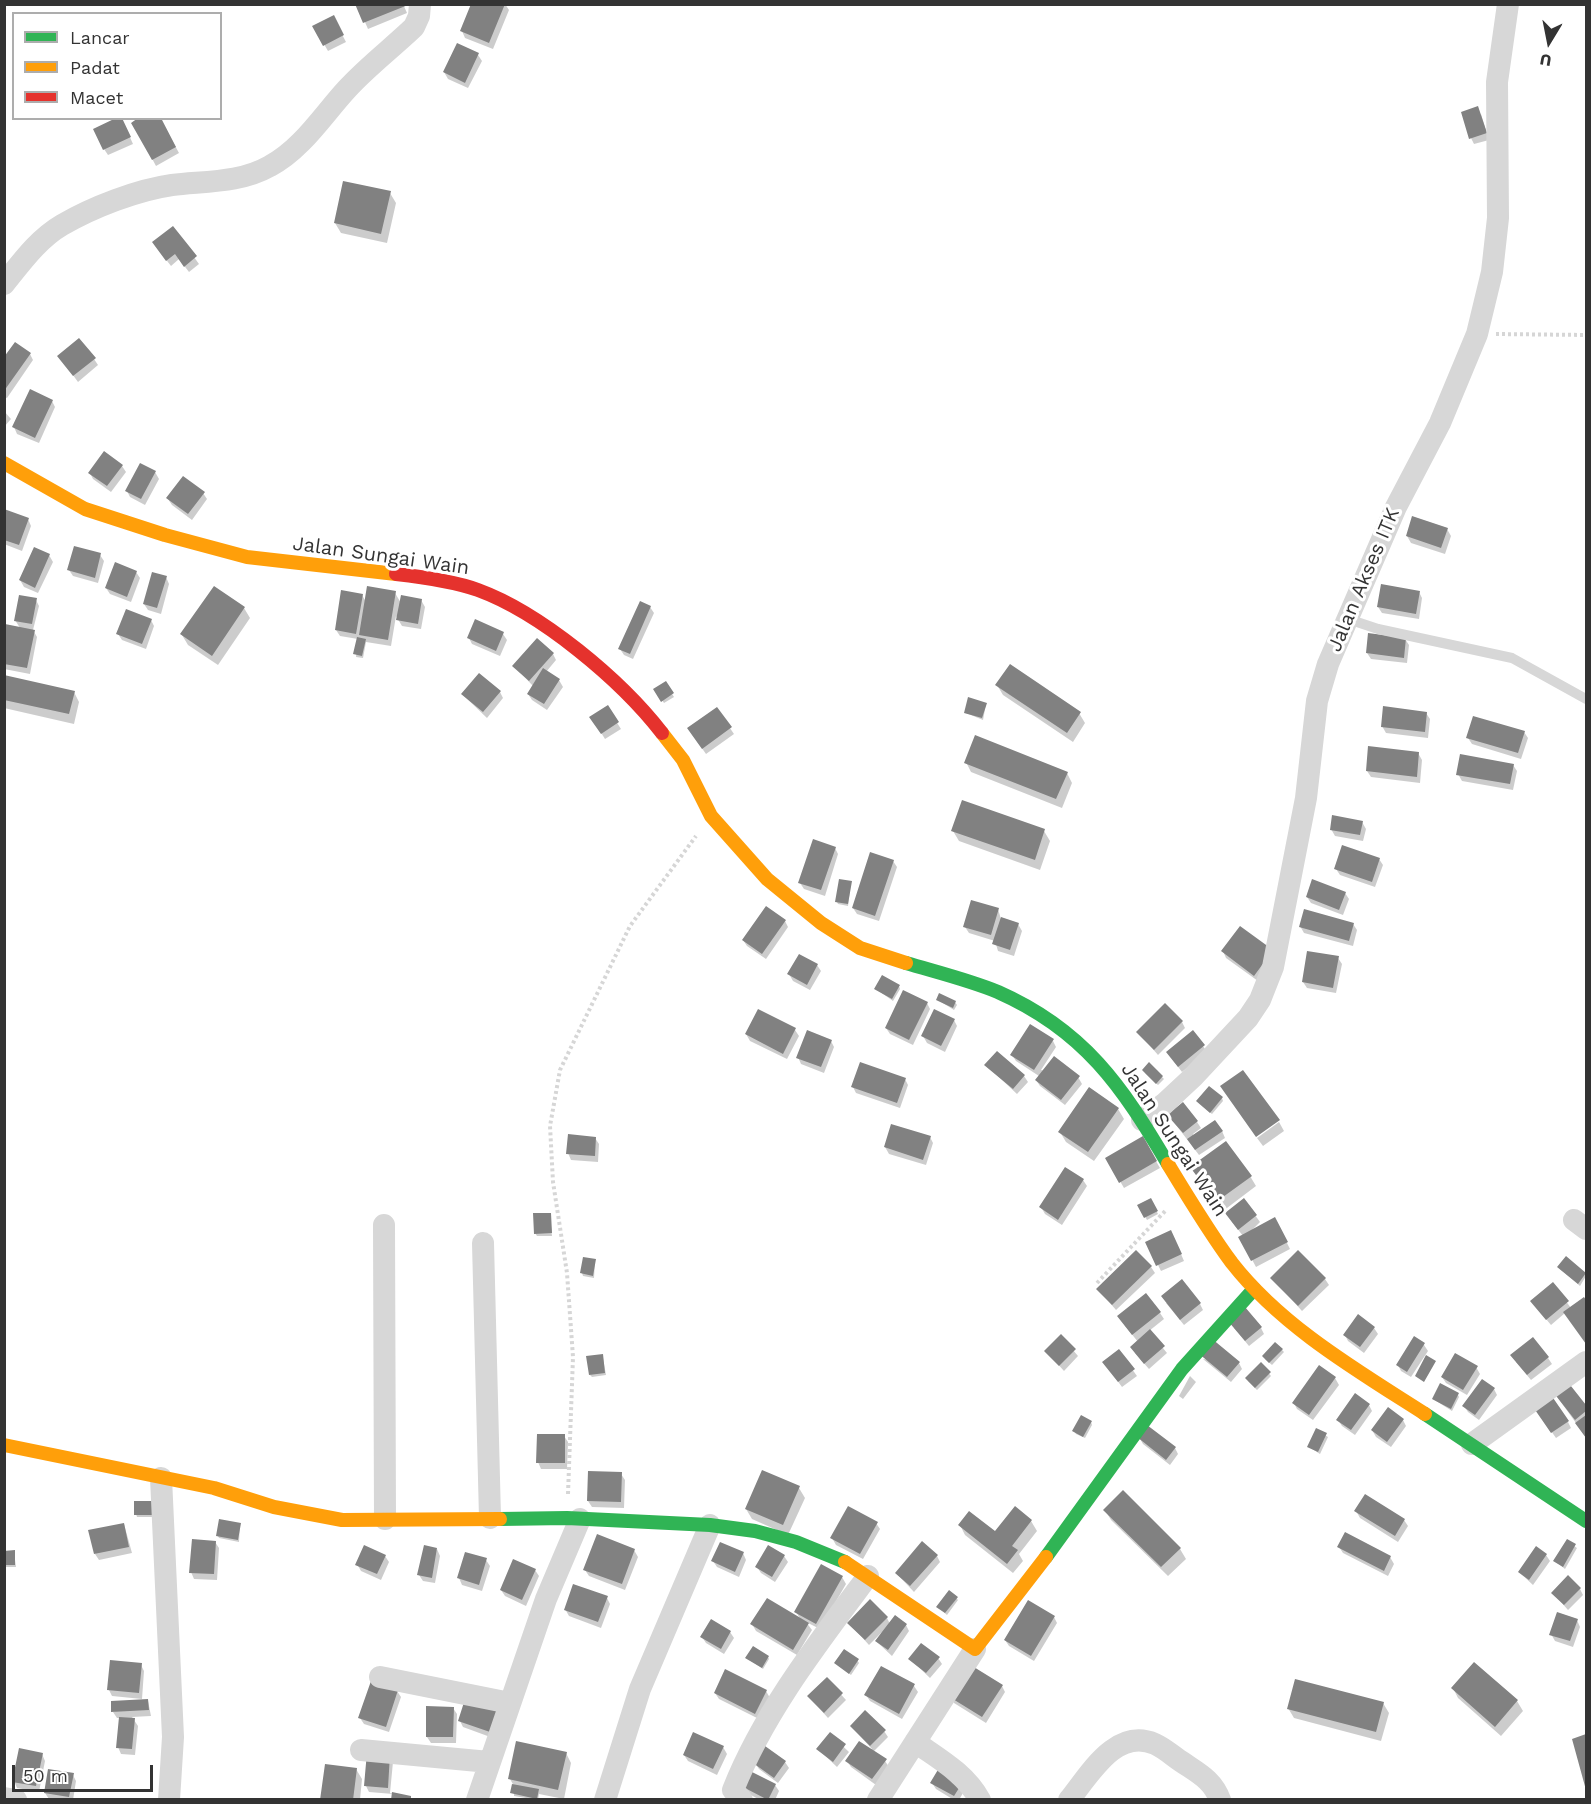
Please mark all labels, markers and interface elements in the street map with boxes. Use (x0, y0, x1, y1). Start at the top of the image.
legend (12, 12, 222, 120)
north arrow (1519, 12, 1579, 72)
text: Lancar (70, 27, 130, 48)
text: U (1539, 50, 1553, 71)
text: Padat (70, 57, 120, 78)
text: Macet (70, 87, 123, 108)
street label: Jalan Akses ITK (1323, 505, 1405, 655)
street label: Jalan Sungai Wain (291, 532, 471, 580)
street label: Jalan Sungai Wain (1115, 1059, 1233, 1221)
scale bar (15, 1753, 156, 1791)
text: 50 m (23, 1765, 68, 1786)

